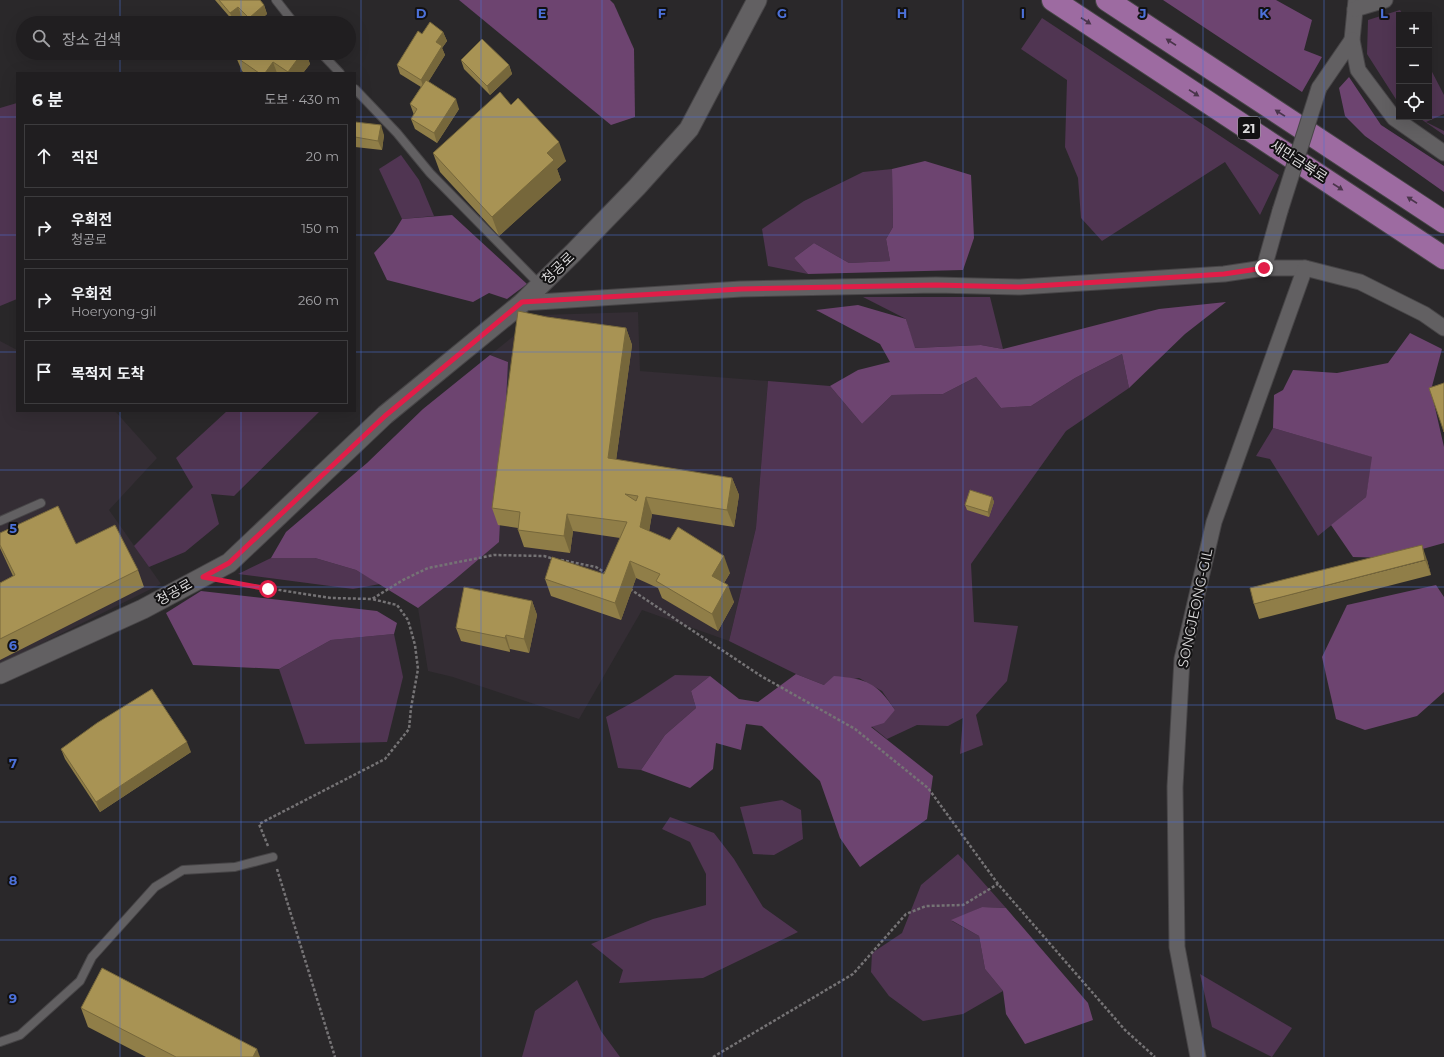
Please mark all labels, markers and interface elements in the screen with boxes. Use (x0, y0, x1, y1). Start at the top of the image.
text: D (416, 5, 427, 21)
text: E (538, 5, 547, 21)
text: F (658, 5, 666, 21)
text: G (777, 5, 787, 21)
text: H (897, 5, 907, 21)
text: I (1021, 5, 1025, 21)
text: J (1138, 5, 1147, 21)
text: K (1259, 5, 1269, 21)
text: L (1380, 5, 1388, 21)
map controls (1396, 12, 1432, 120)
button: + (1396, 12, 1432, 48)
search box (16, 16, 356, 60)
one-way arrow (1080, 18, 1091, 25)
icon: search (30, 27, 52, 49)
text: 장소 검색 (62, 30, 121, 49)
one-way arrow (1166, 38, 1176, 46)
button: − (1396, 48, 1432, 84)
button: locate (1396, 84, 1432, 120)
one-way arrow (1189, 89, 1199, 97)
text: 6 분 (32, 90, 63, 110)
text: 도보 · 430 m (264, 91, 340, 107)
one-way arrow (1274, 109, 1285, 117)
road number: 21 (1238, 117, 1260, 139)
street label: 새만금북로 (1267, 136, 1331, 186)
icon: ahead (33, 145, 55, 167)
text: 직진 (71, 148, 99, 167)
text: 20 m (306, 148, 339, 164)
one-way arrow (1333, 183, 1343, 191)
one-way arrow (1406, 196, 1417, 204)
text: 우회전 (71, 210, 112, 229)
icon: right (33, 217, 55, 239)
text: 150 m (301, 220, 339, 236)
text: 청공로 (71, 231, 107, 247)
street label: 청공로 (538, 248, 578, 288)
route end (1255, 259, 1273, 277)
text: 우회전 (71, 284, 112, 303)
icon: right (33, 289, 55, 311)
text: 260 m (298, 292, 339, 308)
text: Hoeryong-gil (71, 303, 156, 319)
icon: arrive (33, 361, 55, 383)
text: 목적지 도착 (71, 364, 144, 383)
text: 5 (9, 520, 17, 536)
street label: SONGJEONG-GIL (1174, 546, 1217, 669)
street label: 청공로 (153, 575, 195, 609)
route start (259, 580, 277, 598)
text: 6 (9, 637, 18, 653)
text: 7 (9, 755, 17, 771)
text: 8 (9, 872, 18, 888)
text: 9 (9, 990, 17, 1006)

